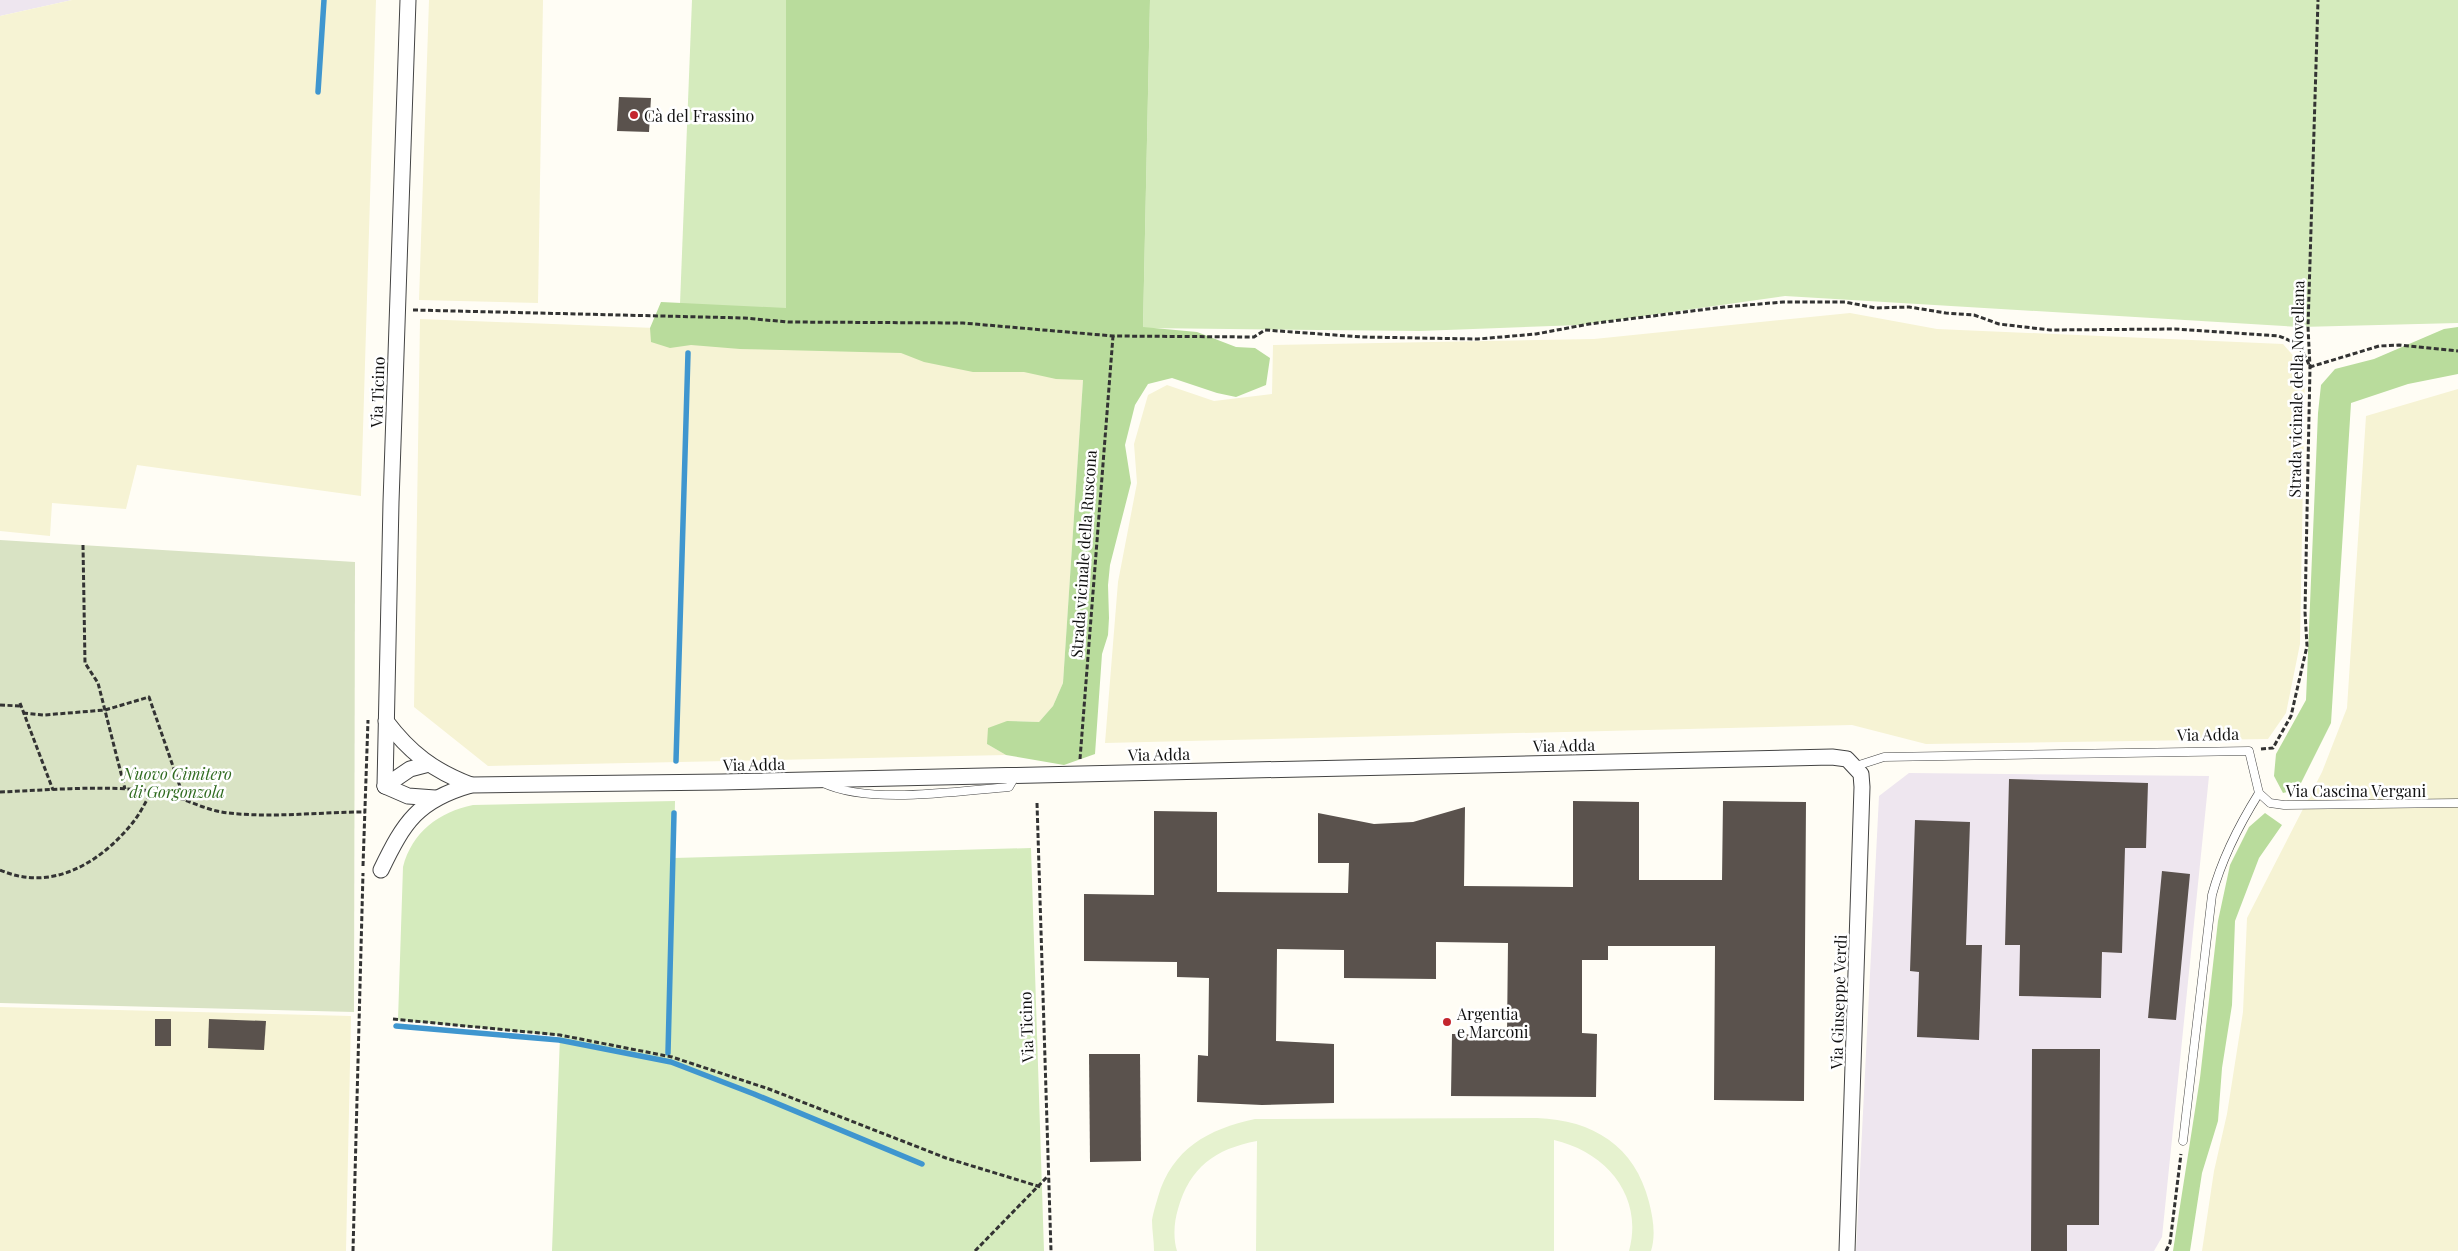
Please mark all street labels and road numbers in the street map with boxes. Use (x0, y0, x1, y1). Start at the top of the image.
street label: Strada vicinale della Novellana (2284, 280, 2308, 498)
street label: Via Ticino (365, 356, 389, 429)
street label: Strada vicinale della Ruscona (1065, 449, 1101, 659)
street label: Via Adda (2176, 723, 2239, 745)
street label: Via Adda (1532, 734, 1595, 756)
street label: Via Adda (1127, 743, 1190, 765)
street label: Via Adda (722, 753, 785, 775)
street label: Via Cascina Vergani (2285, 780, 2426, 801)
street label: Via Giuseppe Verdi (1825, 934, 1851, 1071)
street label: Via Ticino (1014, 991, 1038, 1064)

